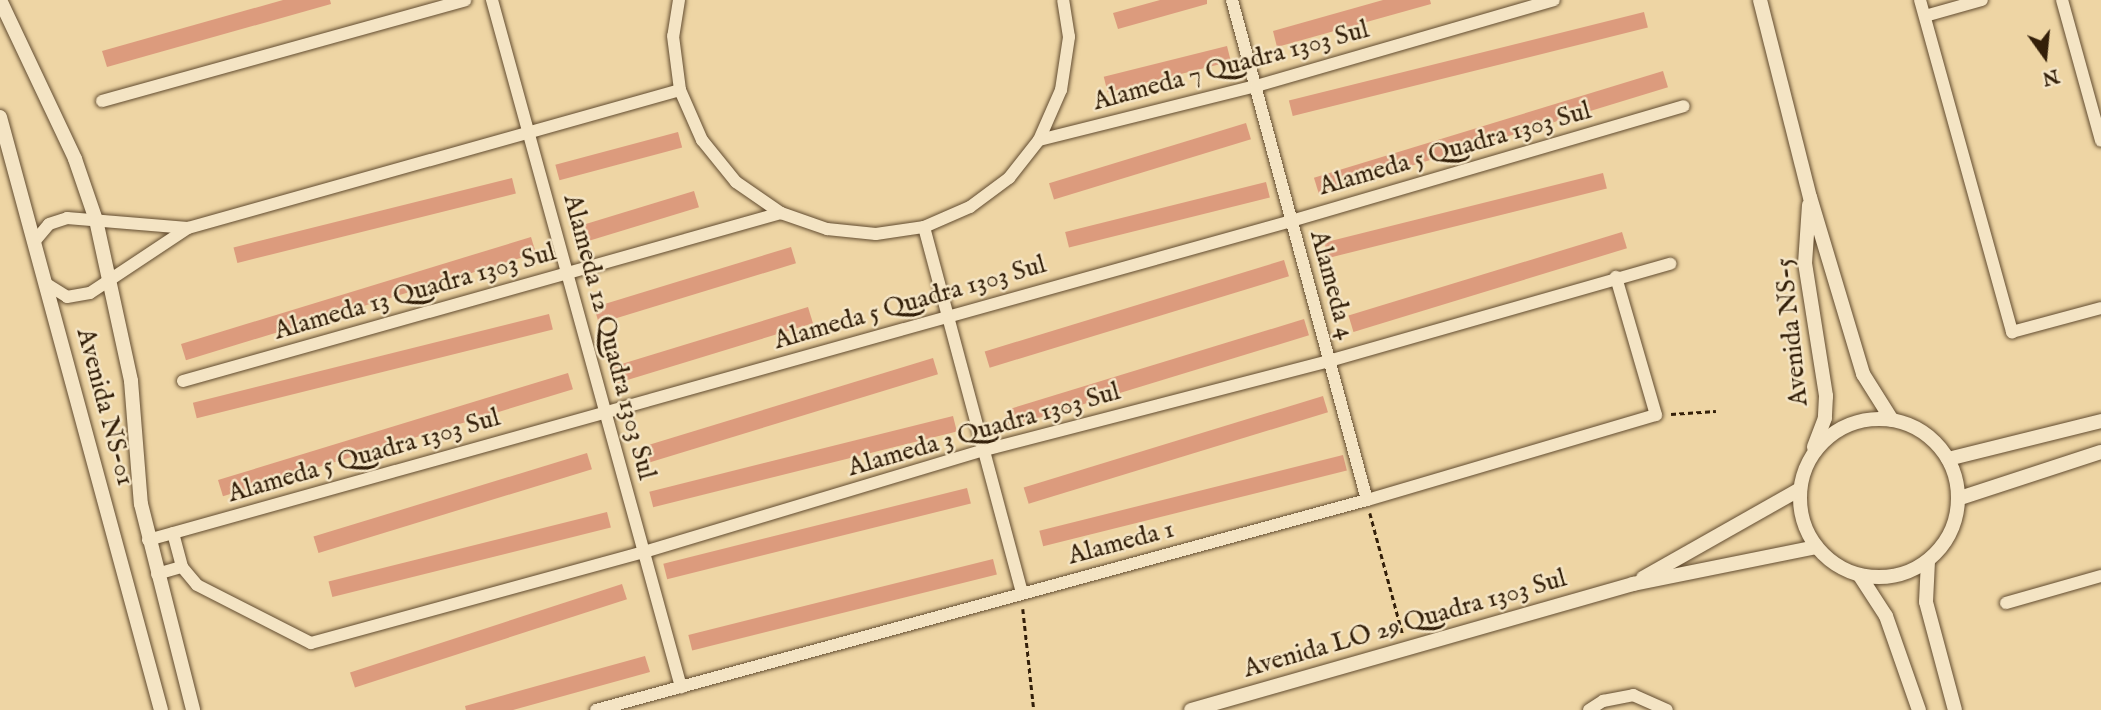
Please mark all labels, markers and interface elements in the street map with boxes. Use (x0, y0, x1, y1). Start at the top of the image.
street label: Alameda 7 Quadra 1303 Sul (1090, 14, 1372, 118)
north arrow (2010, 21, 2080, 91)
text: N (2039, 63, 2061, 90)
street label: Alameda 5 Quadra 1303 Sul (1315, 95, 1595, 203)
street label: Alameda 12 Quadra 1303 Sul (556, 191, 662, 483)
street label: Alameda 4 (1303, 227, 1361, 343)
street label: Alameda 13 Quadra 1303 Sul (271, 237, 559, 347)
street label: Alameda 5 Quadra 1303 Sul (770, 249, 1050, 357)
street label: Avenida NS-5 (1769, 256, 1815, 408)
street label: Avenida NS-01 (69, 325, 141, 489)
street label: Alameda 3 Quadra 1303 Sul (844, 376, 1124, 484)
street label: Alameda 5 Quadra 1303 Sul (224, 402, 504, 510)
street label: Alameda 1 (1065, 514, 1177, 572)
street label: Avenida LO 29 Quadra 1303 Sul (1240, 563, 1570, 685)

